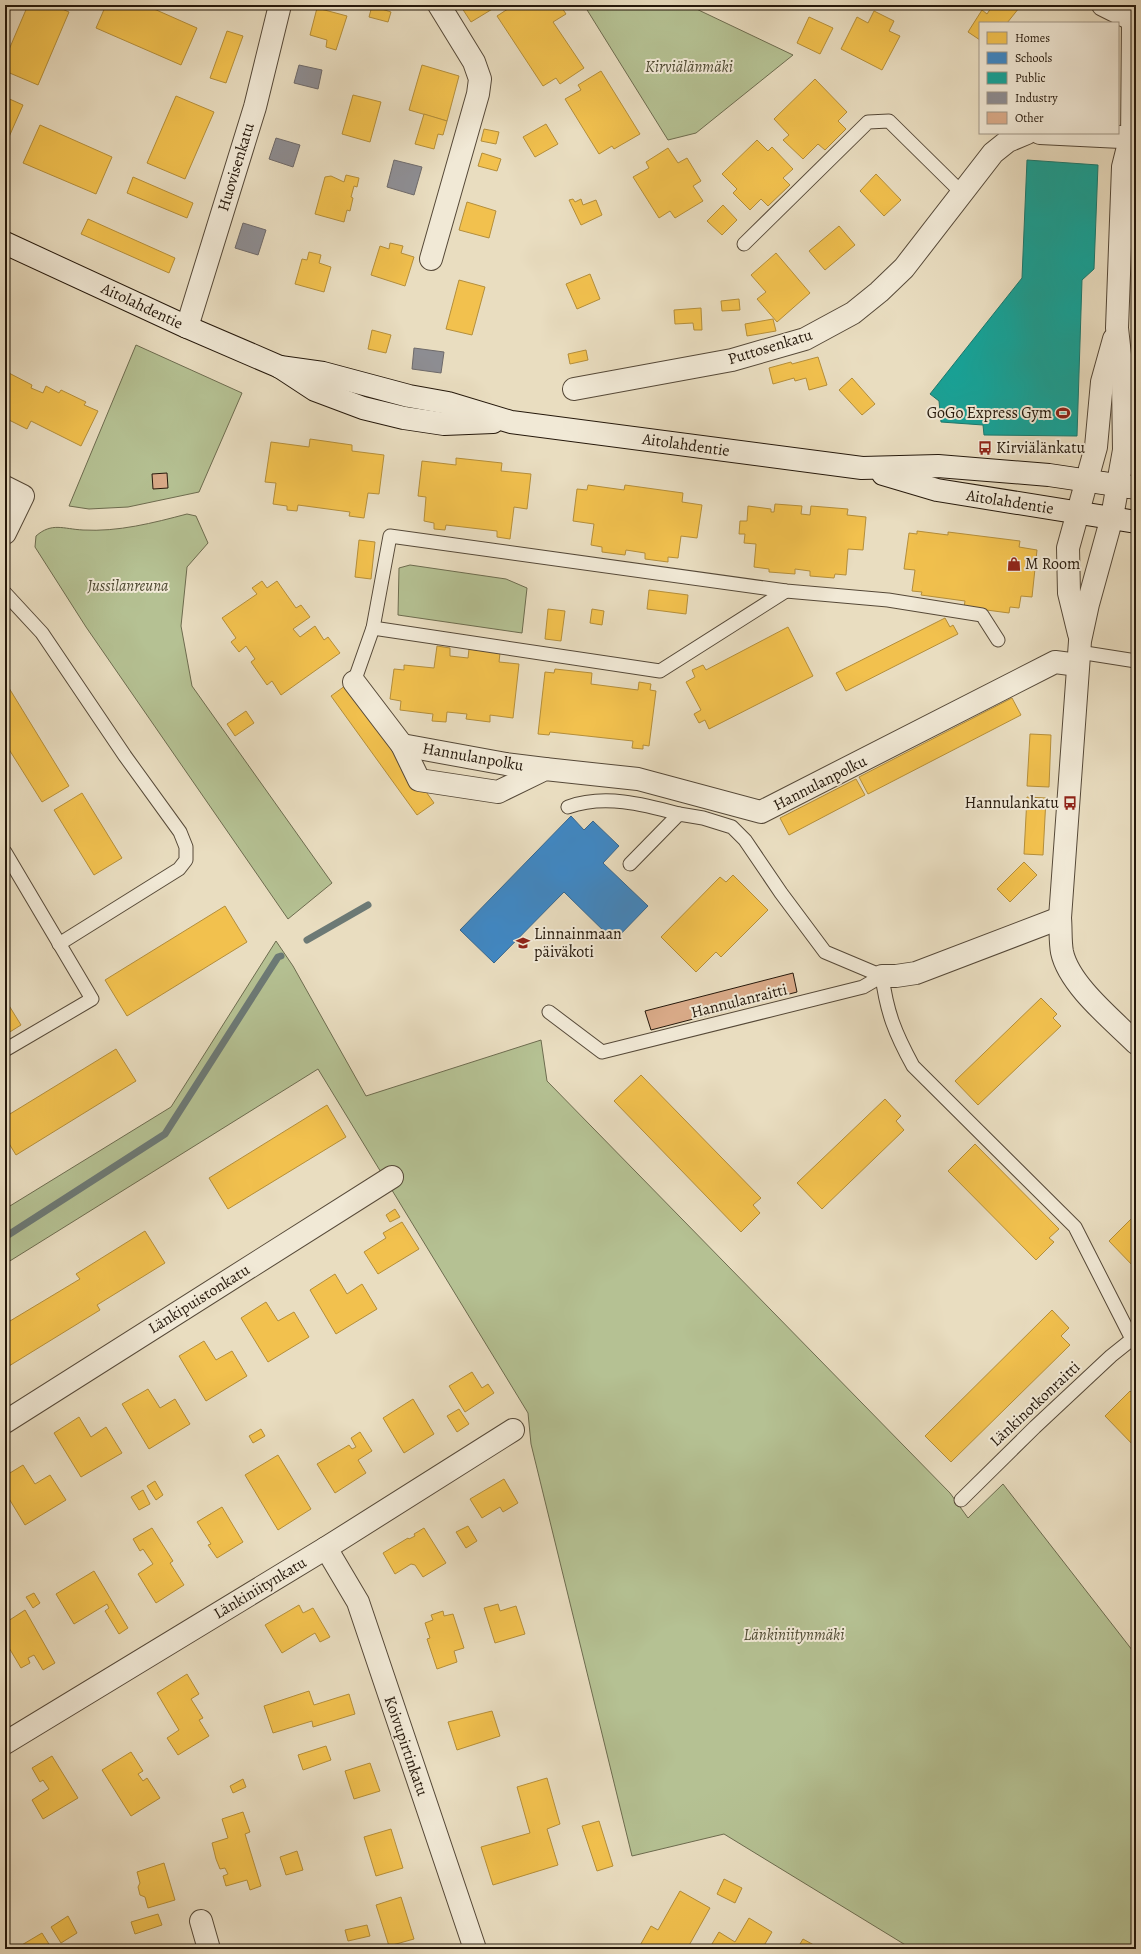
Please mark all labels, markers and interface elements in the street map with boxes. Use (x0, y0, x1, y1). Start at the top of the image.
legend (979, 22, 1119, 134)
text: Homes (1015, 30, 1050, 46)
text: Schools (1015, 50, 1052, 66)
park label: Kirviälänmäki (645, 56, 733, 78)
text: Public (1015, 70, 1046, 86)
text: Industry (1015, 90, 1058, 106)
text: Other (1015, 110, 1044, 126)
street label: Huovisenkatu (212, 120, 260, 214)
street label: Aitolahdentie (96, 277, 187, 335)
street label: Puttosenkatu (725, 324, 815, 370)
place label: GoGo Express Gym (927, 402, 1052, 424)
sports icon: GoGo Express Gym (1055, 405, 1071, 421)
street label: Aitolahdentie (640, 428, 731, 462)
place label: Kirviälänkatu (996, 437, 1086, 459)
bus stop icon: Kirviälänkatu (977, 440, 993, 456)
street label: Aitolahdentie (964, 484, 1055, 520)
place label: M Room (1025, 553, 1080, 575)
shop icon: M Room (1006, 556, 1022, 572)
park label: Jussilanreuna (87, 575, 169, 597)
street label: Hannulanpolku (421, 737, 526, 777)
street label: Hannulanpolku (769, 750, 871, 816)
place label: Hannulankatu (964, 792, 1059, 814)
bus stop icon: Hannulankatu (1062, 795, 1078, 811)
place label: Linnainmaan päiväkoti (534, 923, 622, 963)
school or university icon: Linnainmaan päiväkoti (515, 935, 531, 951)
street label: Hannulanraitti (689, 978, 789, 1024)
street label: Länkipuistonkatu (144, 1259, 254, 1339)
street label: Länkinotkonraitti (985, 1356, 1085, 1452)
street label: Länkiniitynkatu (209, 1551, 311, 1624)
park label: Länkiniitynmäki (744, 1624, 844, 1646)
street label: Koivupirtinkatu (379, 1693, 434, 1799)

